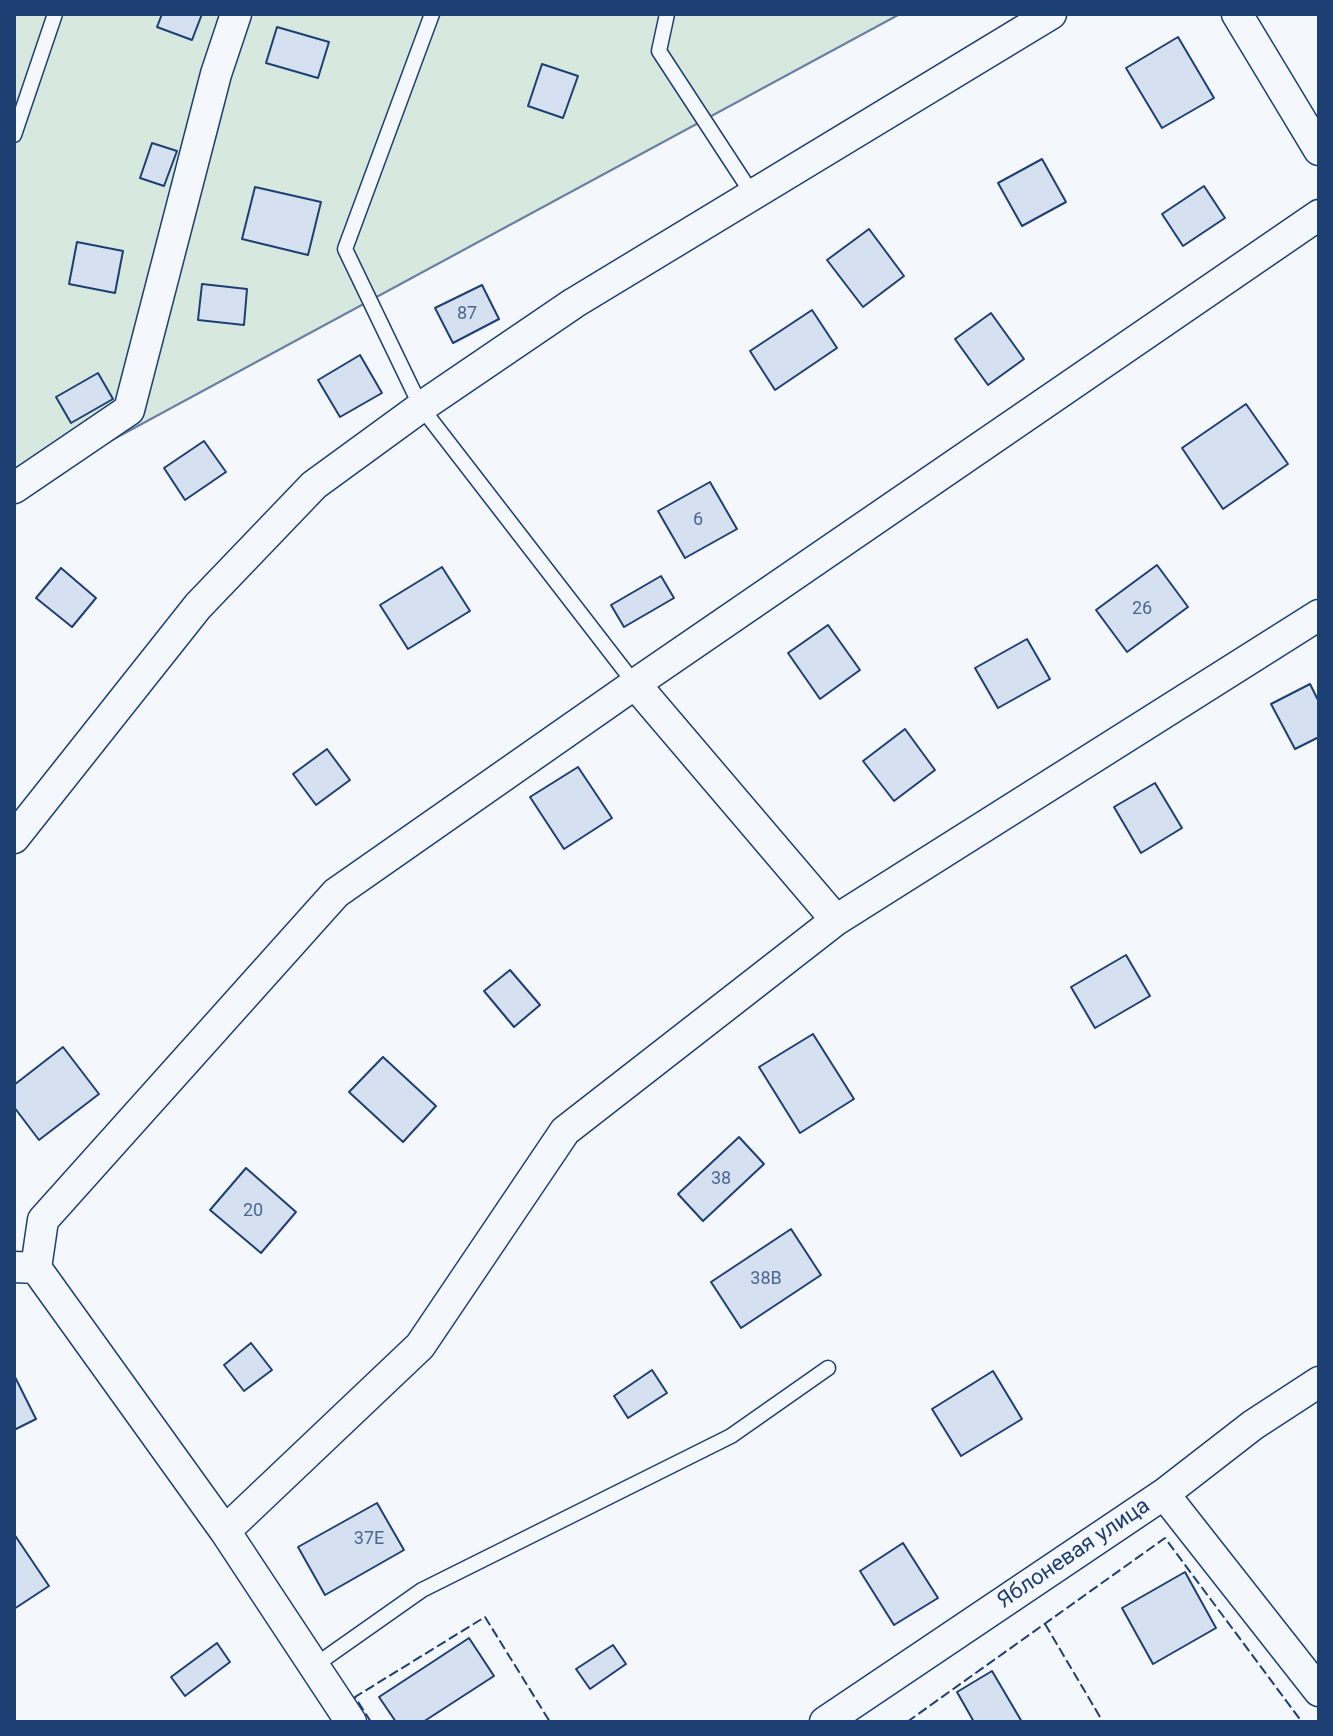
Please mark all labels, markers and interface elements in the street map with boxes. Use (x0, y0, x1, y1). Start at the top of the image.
house number: 87 (457, 303, 477, 325)
house number: 6 (693, 509, 703, 531)
house number: 26 (1132, 598, 1152, 620)
house number: 38 (711, 1168, 731, 1190)
house number: 20 (243, 1200, 263, 1222)
house number: 38В (750, 1268, 782, 1290)
street label: Яблоневая улица (993, 1493, 1155, 1615)
house number: 37Е (354, 1528, 384, 1550)

